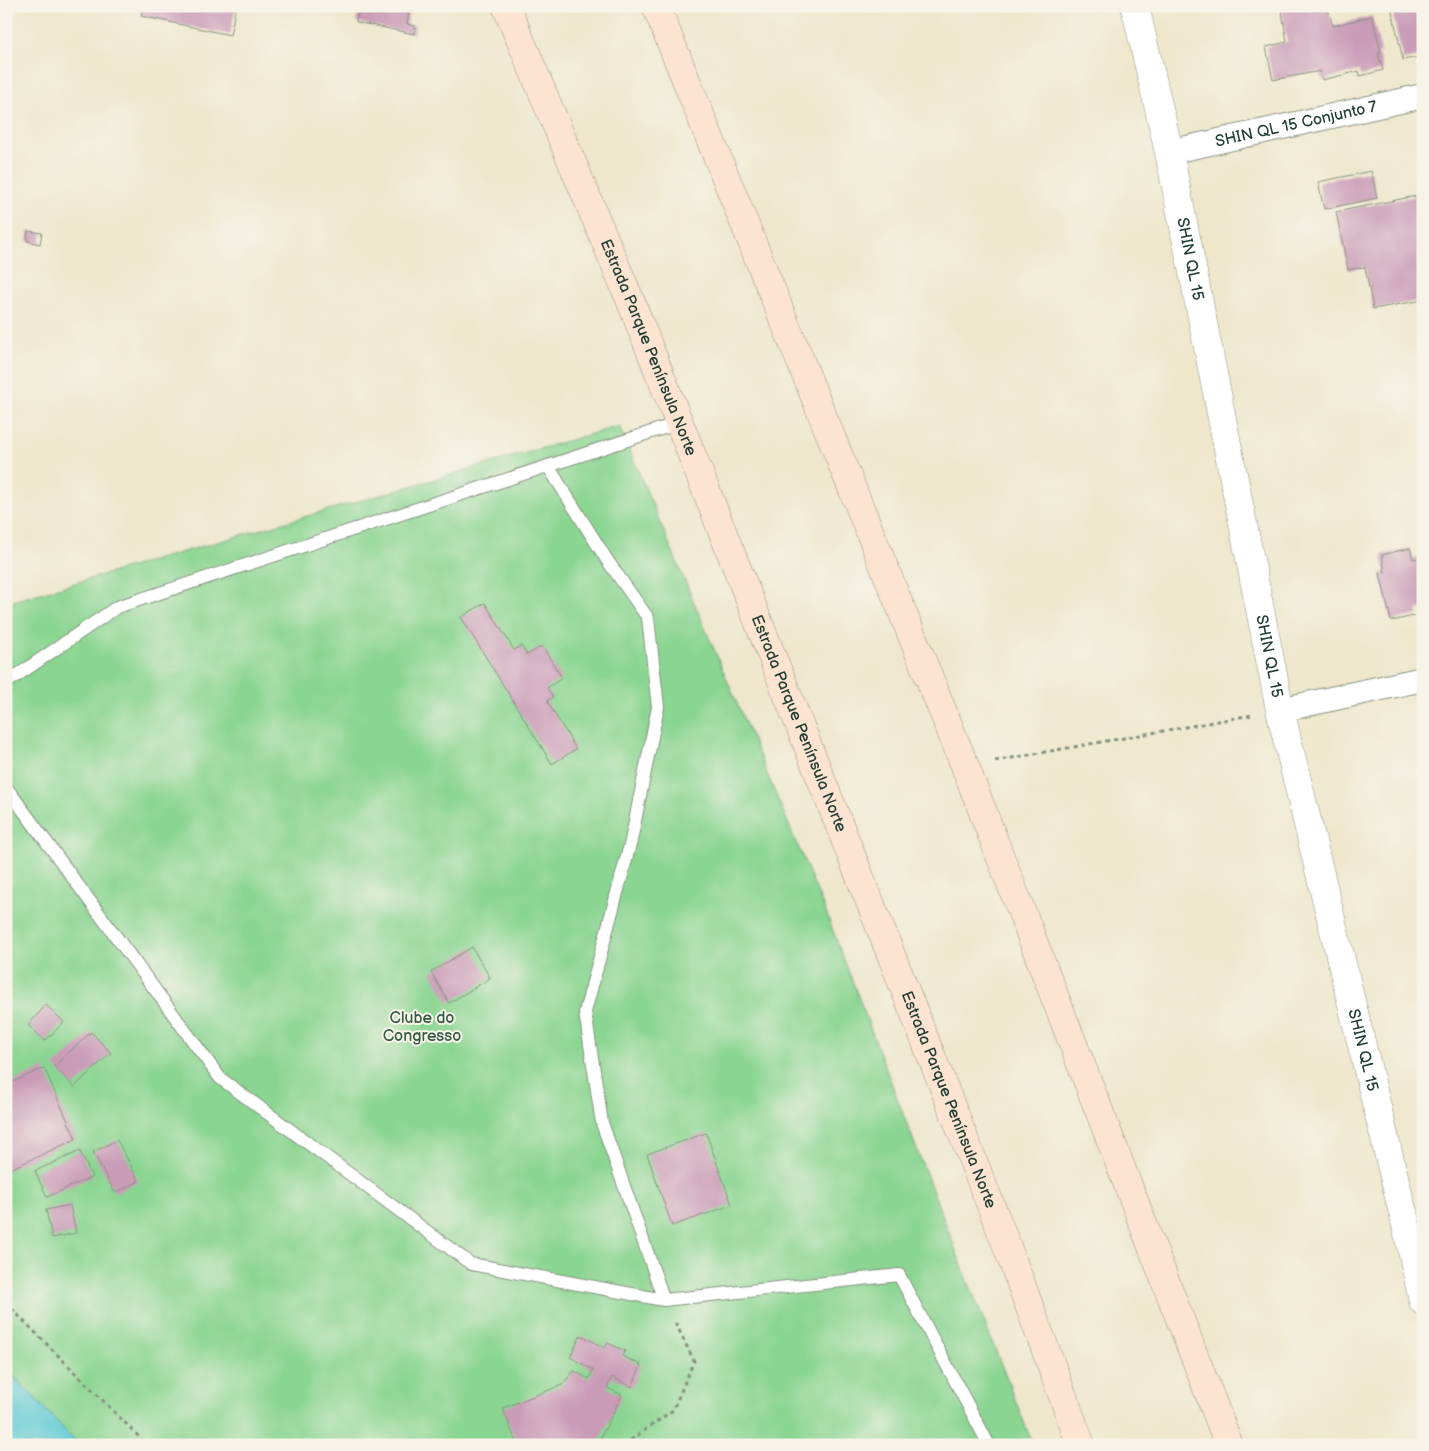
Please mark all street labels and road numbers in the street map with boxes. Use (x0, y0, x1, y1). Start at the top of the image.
street label: SHIN QL 15 Conjunto 7 (1213, 97, 1379, 151)
street label: SHIN QL 15 (1173, 216, 1208, 302)
street label: Estrada Parque Península Norte (596, 236, 701, 459)
street label: Estrada Parque Península Norte (747, 612, 851, 835)
street label: SHIN QL 15 (1252, 613, 1287, 699)
street label: Estrada Parque Península Norte (897, 988, 1001, 1212)
street label: SHIN QL 15 (1344, 1007, 1382, 1093)

